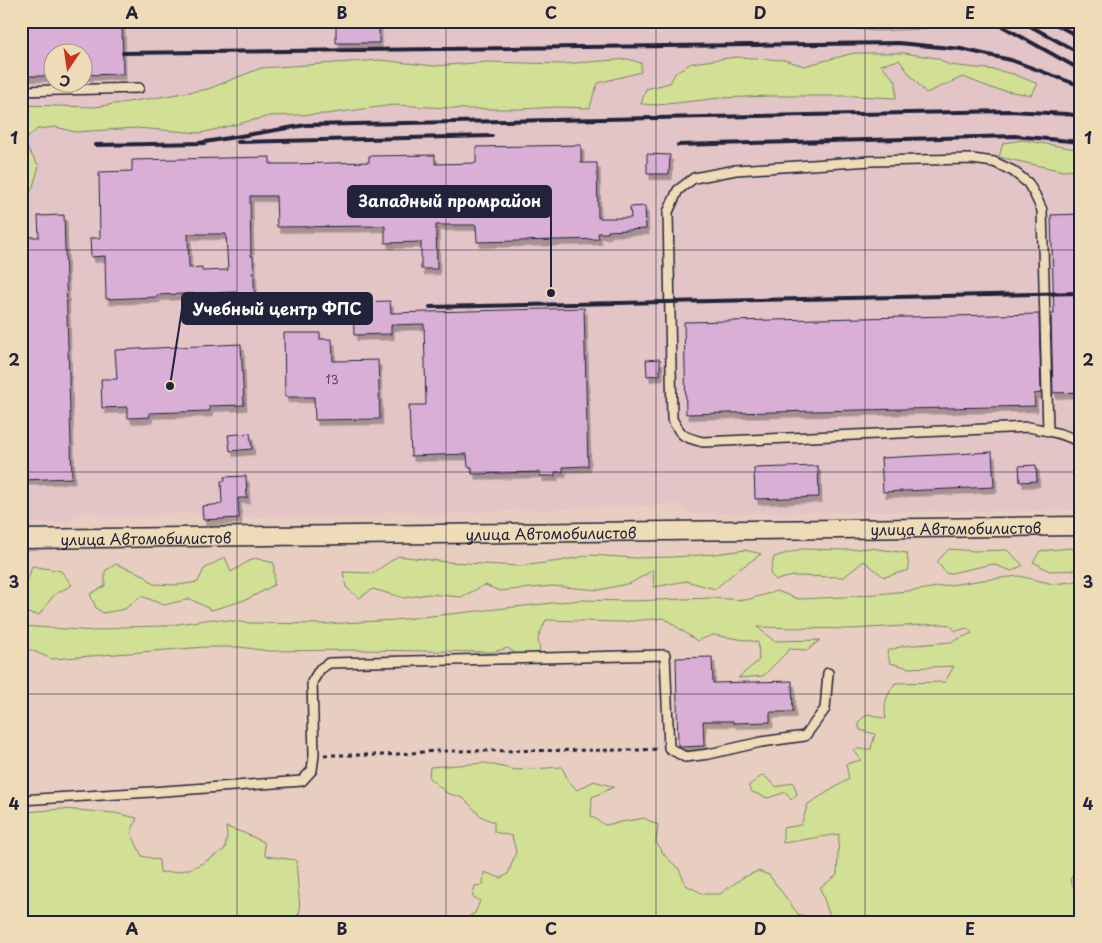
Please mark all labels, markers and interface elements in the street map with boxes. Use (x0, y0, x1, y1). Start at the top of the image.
text: A (126, 0, 139, 24)
text: B (337, 0, 348, 24)
text: C (545, 0, 557, 24)
text: D (754, 0, 766, 24)
text: E (965, 0, 975, 24)
north arrow (42, 42, 92, 92)
text: С (57, 70, 72, 93)
text: 1 (10, 125, 18, 149)
text: 1 (1084, 125, 1092, 149)
callout: Западный промрайон (348, 186, 551, 217)
text: Западный промрайон (358, 188, 541, 212)
callout: Учебный центр ФПС (182, 293, 372, 324)
text: Учебный центр ФПС (192, 296, 362, 320)
text: 2 (8, 347, 20, 371)
text: 2 (1082, 347, 1094, 371)
house number: 13 (325, 370, 339, 388)
street label: улица Автомобилистов (870, 515, 1042, 540)
street label: улица Автомобилистов (465, 520, 637, 545)
street label: улица Автомобилистов (60, 525, 232, 550)
text: 3 (9, 569, 19, 593)
text: 3 (1083, 569, 1093, 593)
text: 4 (9, 791, 20, 815)
text: 4 (1083, 791, 1094, 815)
text: A (126, 916, 139, 940)
text: B (337, 916, 348, 940)
text: C (545, 916, 557, 940)
text: D (754, 916, 766, 940)
text: E (965, 916, 975, 940)

